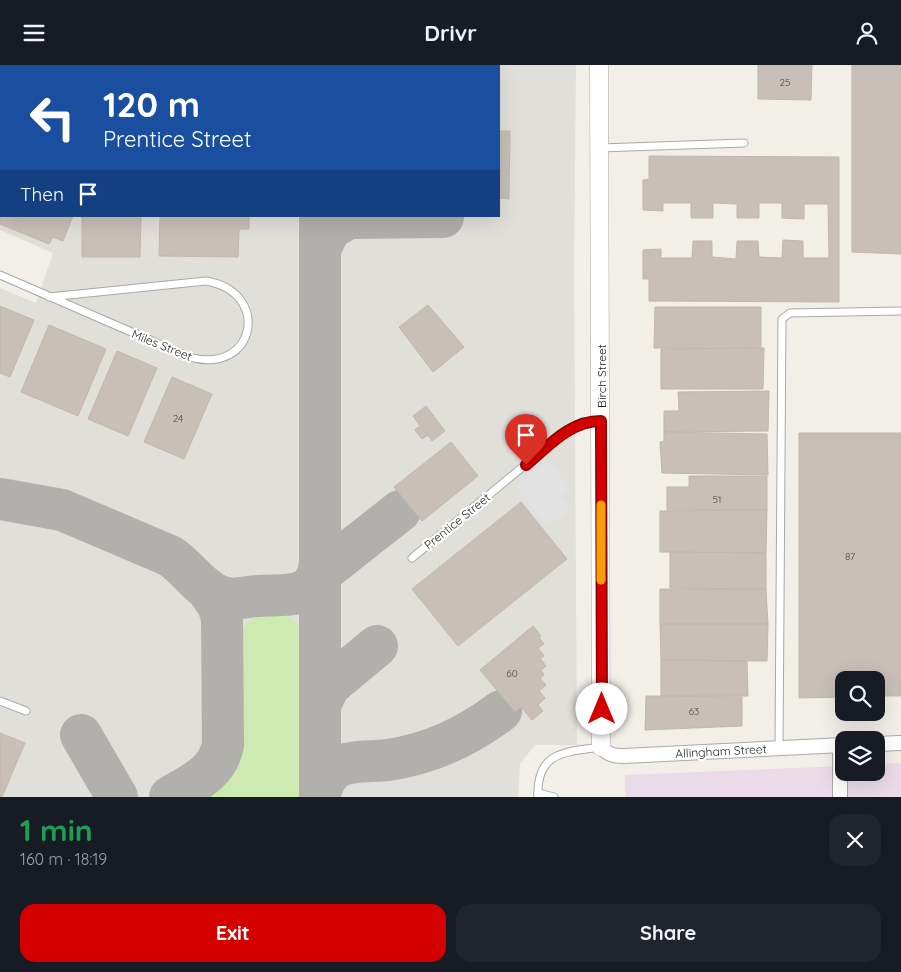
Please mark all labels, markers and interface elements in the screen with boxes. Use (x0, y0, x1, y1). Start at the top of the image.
icon: menu (20, 19, 48, 47)
text: Drivr (424, 19, 477, 47)
icon: person (853, 19, 881, 47)
house number: 25 (780, 76, 791, 89)
text: 120 m (103, 82, 200, 126)
icon: left (20, 85, 85, 150)
text: Prentice Street (103, 125, 251, 153)
icon: arrive (74, 180, 102, 208)
text: Then (20, 182, 64, 206)
street label: Miles Street (130, 326, 194, 364)
street label: Birch Street (594, 344, 609, 408)
house number: 24 (173, 412, 183, 425)
pin (505, 414, 547, 465)
icon: arrive (512, 421, 540, 449)
street label: Prentice Street (421, 490, 493, 552)
house number: 51 (712, 493, 722, 506)
house number: 87 (845, 550, 855, 563)
house number: 60 (506, 667, 518, 680)
map controls (835, 671, 885, 781)
button: search (835, 671, 885, 721)
position arrow (575, 682, 627, 734)
house number: 63 (689, 705, 699, 718)
button: layers (835, 731, 885, 781)
street label: Allingham Street (675, 741, 767, 761)
text: 1 min (20, 811, 93, 849)
button: close (829, 814, 881, 866)
text: 160 m · 18:19 (20, 849, 107, 869)
button: Exit (20, 904, 446, 962)
button: Share (456, 904, 881, 962)

